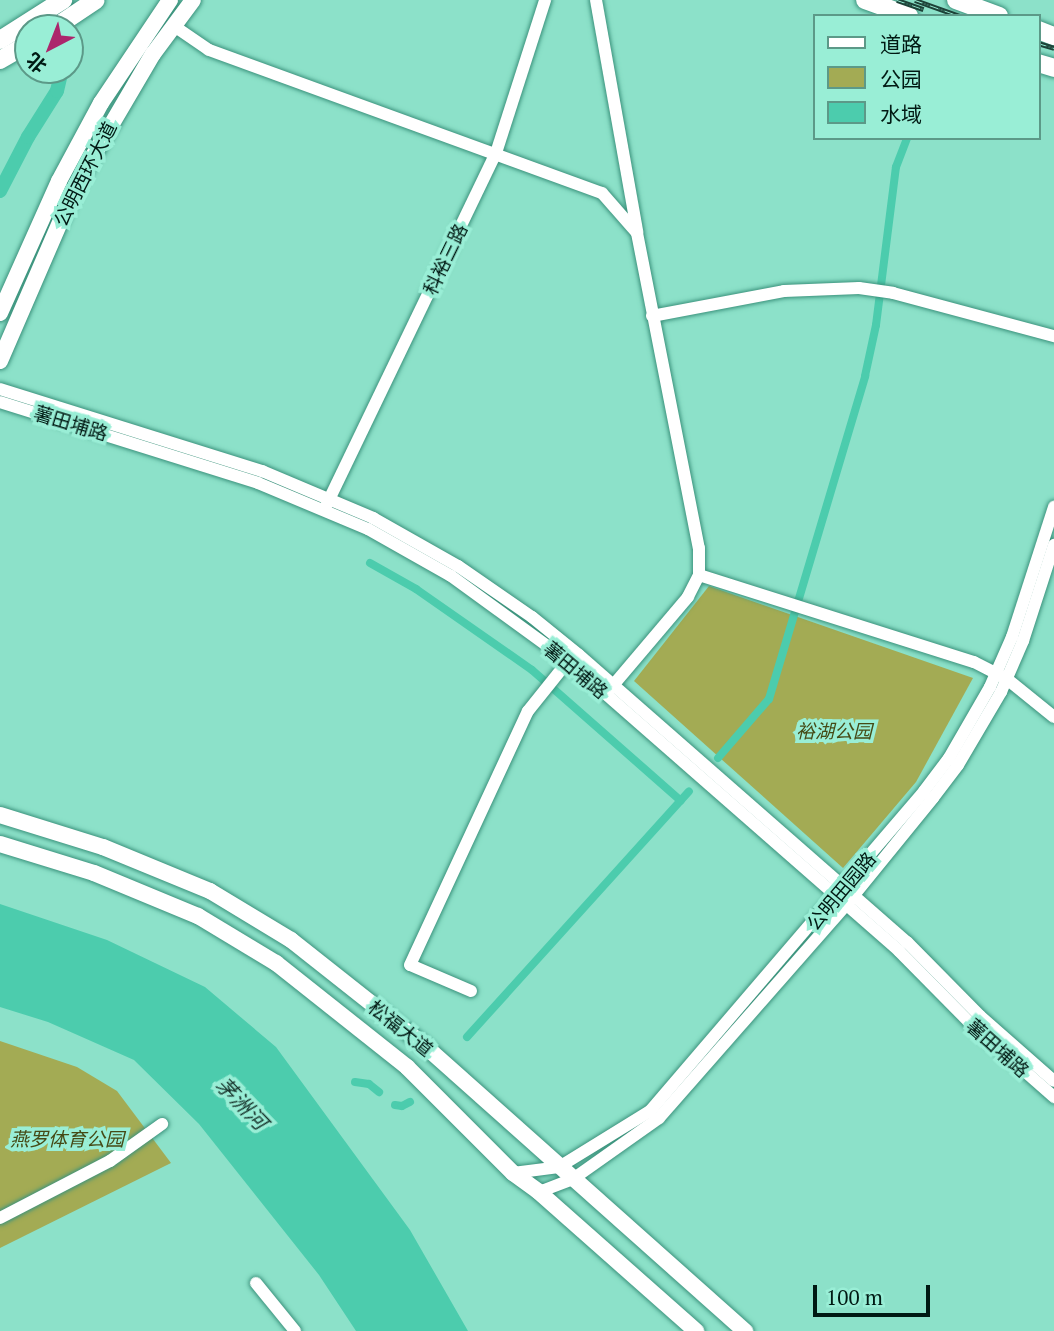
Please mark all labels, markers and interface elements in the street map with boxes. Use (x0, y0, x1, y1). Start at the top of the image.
north arrow (14, 14, 84, 84)
legend (813, 14, 1040, 140)
text: 道路 (880, 30, 922, 58)
text: 北 (21, 48, 51, 79)
text: 公园 (880, 65, 922, 93)
text: 水域 (880, 100, 922, 128)
street label: 公明西环大道 (49, 118, 121, 230)
street label: 科裕三路 (418, 220, 472, 298)
street label: 薯田埔路 (31, 401, 111, 445)
street label: 薯田埔路 (540, 637, 612, 703)
park label: 裕湖公园 (796, 720, 872, 742)
street label: 公明田园路 (802, 847, 880, 935)
street label: 松福大道 (364, 995, 438, 1061)
street label: 薯田埔路 (962, 1014, 1034, 1082)
water label: 茅洲河 (211, 1072, 273, 1134)
park label: 燕罗体育公园 (10, 1128, 124, 1150)
scale bar (816, 1272, 933, 1316)
text: 100 m (826, 1283, 883, 1311)

